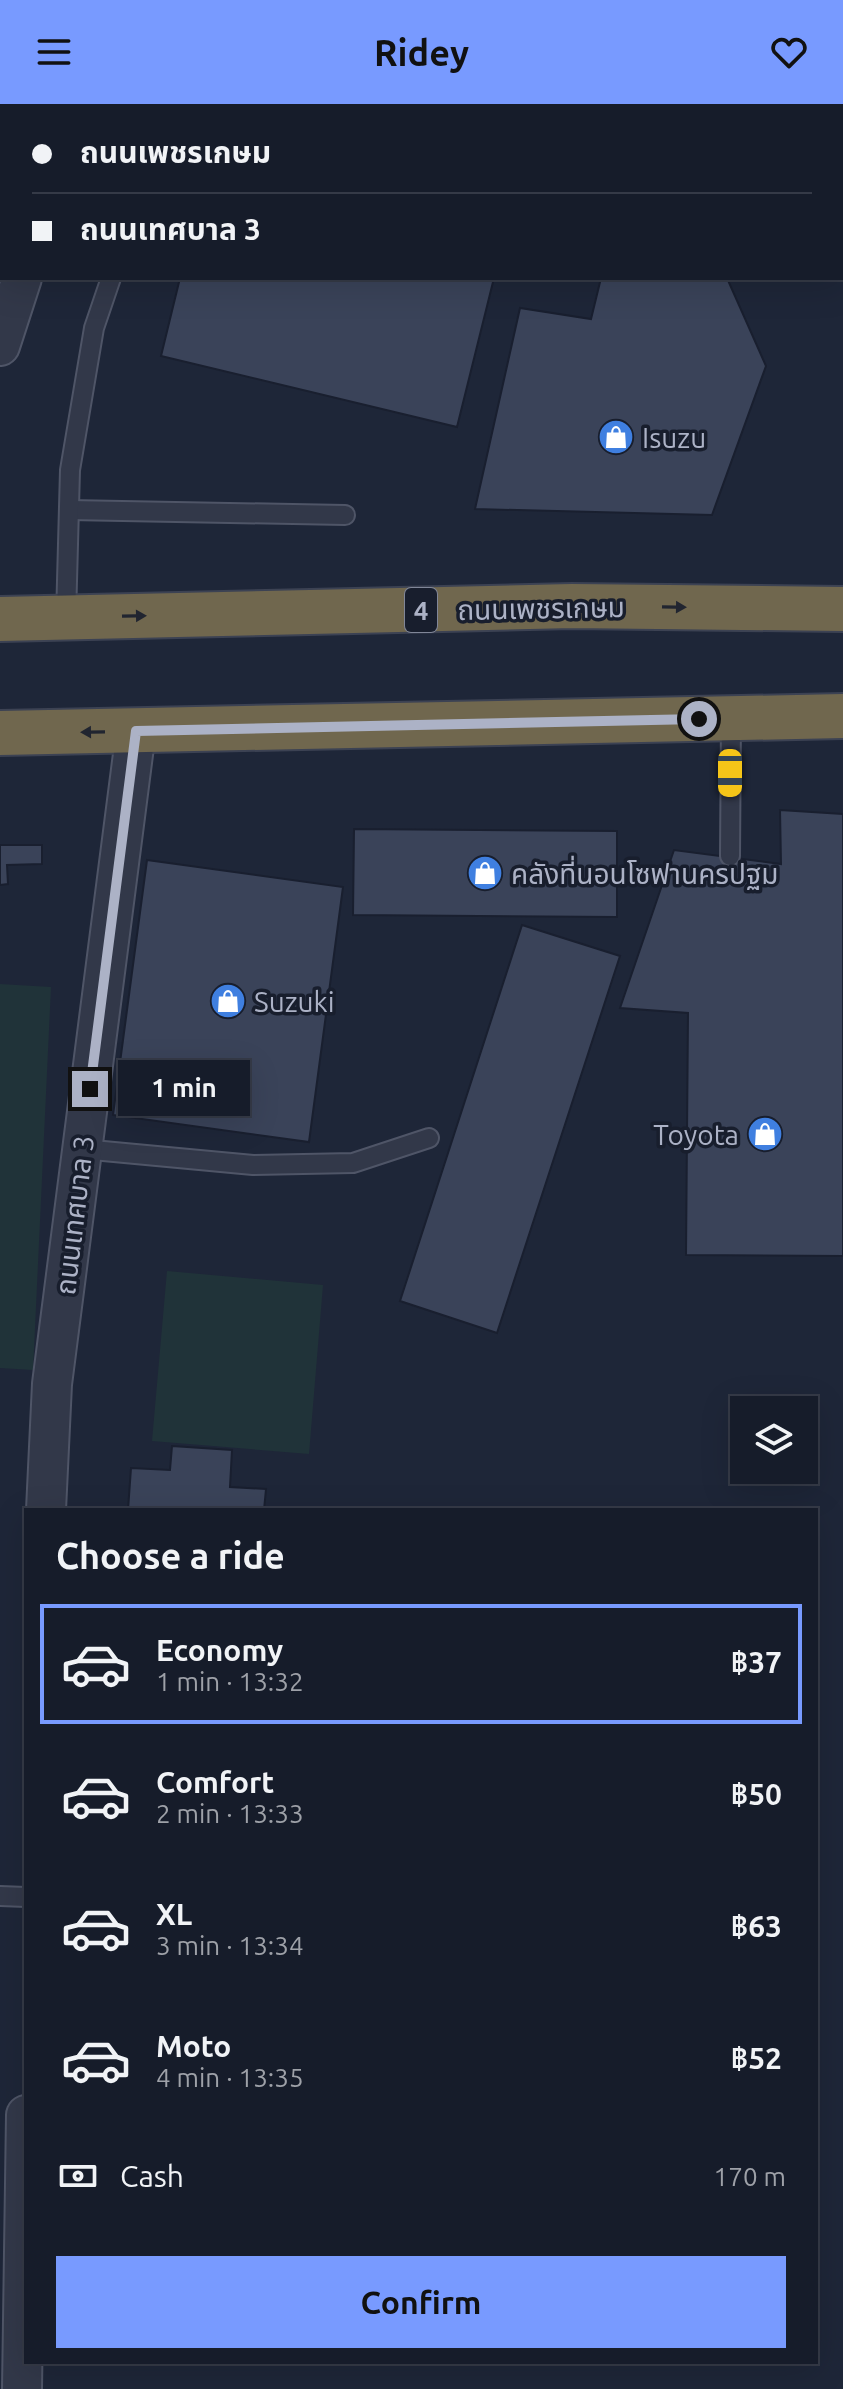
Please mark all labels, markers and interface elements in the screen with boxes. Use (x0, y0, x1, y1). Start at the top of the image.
icon: menu (32, 30, 76, 74)
icon: heart (767, 30, 811, 74)
text: Ridey (374, 32, 469, 73)
text: ถนนเพชรเกษม (80, 135, 271, 169)
text: ถนนเทศบาล 3 (80, 212, 261, 246)
shop icon: Isuzu (597, 418, 635, 456)
place label: Isuzu (642, 422, 706, 453)
road number: 4 (405, 588, 437, 632)
street label: ถนนเพชรเกษม (457, 591, 625, 625)
one-way arrow (662, 601, 687, 613)
one-way arrow (122, 610, 147, 623)
route start (681, 701, 717, 737)
one-way arrow (80, 725, 105, 738)
car (718, 749, 742, 797)
shop icon: คลังที่นอนโซฟานครปฐม (466, 854, 504, 892)
place label: คลังที่นอนโซฟานครปฐม (511, 855, 778, 890)
shop icon: Suzuki (209, 982, 247, 1020)
place label: Suzuki (254, 986, 334, 1017)
callout: 1 min (118, 1061, 250, 1117)
route end (72, 1071, 108, 1107)
text: 1 min (151, 1073, 217, 1102)
shop icon: Toyota (746, 1115, 784, 1153)
place label: Toyota (653, 1119, 739, 1150)
street label: ถนนเทศบาล 3 (49, 1133, 99, 1297)
map controls (730, 1396, 818, 1484)
button: layers (730, 1396, 818, 1484)
text: Choose a ride (56, 1535, 285, 1576)
icon: car (60, 1628, 132, 1700)
text: Economy (156, 1633, 283, 1667)
text: ฿37 (731, 1645, 782, 1679)
text: 1 min · 13:32 (156, 1667, 304, 1696)
icon: car (60, 1760, 132, 1832)
text: Comfort (156, 1765, 274, 1799)
text: ฿50 (731, 1777, 782, 1811)
text: 2 min · 13:33 (156, 1799, 304, 1828)
icon: car (60, 1892, 132, 1964)
text: XL (156, 1897, 192, 1931)
text: ฿63 (731, 1909, 782, 1943)
text: 3 min · 13:34 (156, 1931, 304, 1960)
icon: car (60, 2024, 132, 2096)
text: Moto (156, 2029, 231, 2063)
text: ฿52 (731, 2041, 782, 2075)
text: 4 min · 13:35 (156, 2063, 304, 2092)
icon: cash (56, 2154, 100, 2198)
text: Cash (120, 2159, 184, 2193)
text: 170 m (714, 2162, 786, 2191)
button: Confirm (56, 2256, 786, 2348)

